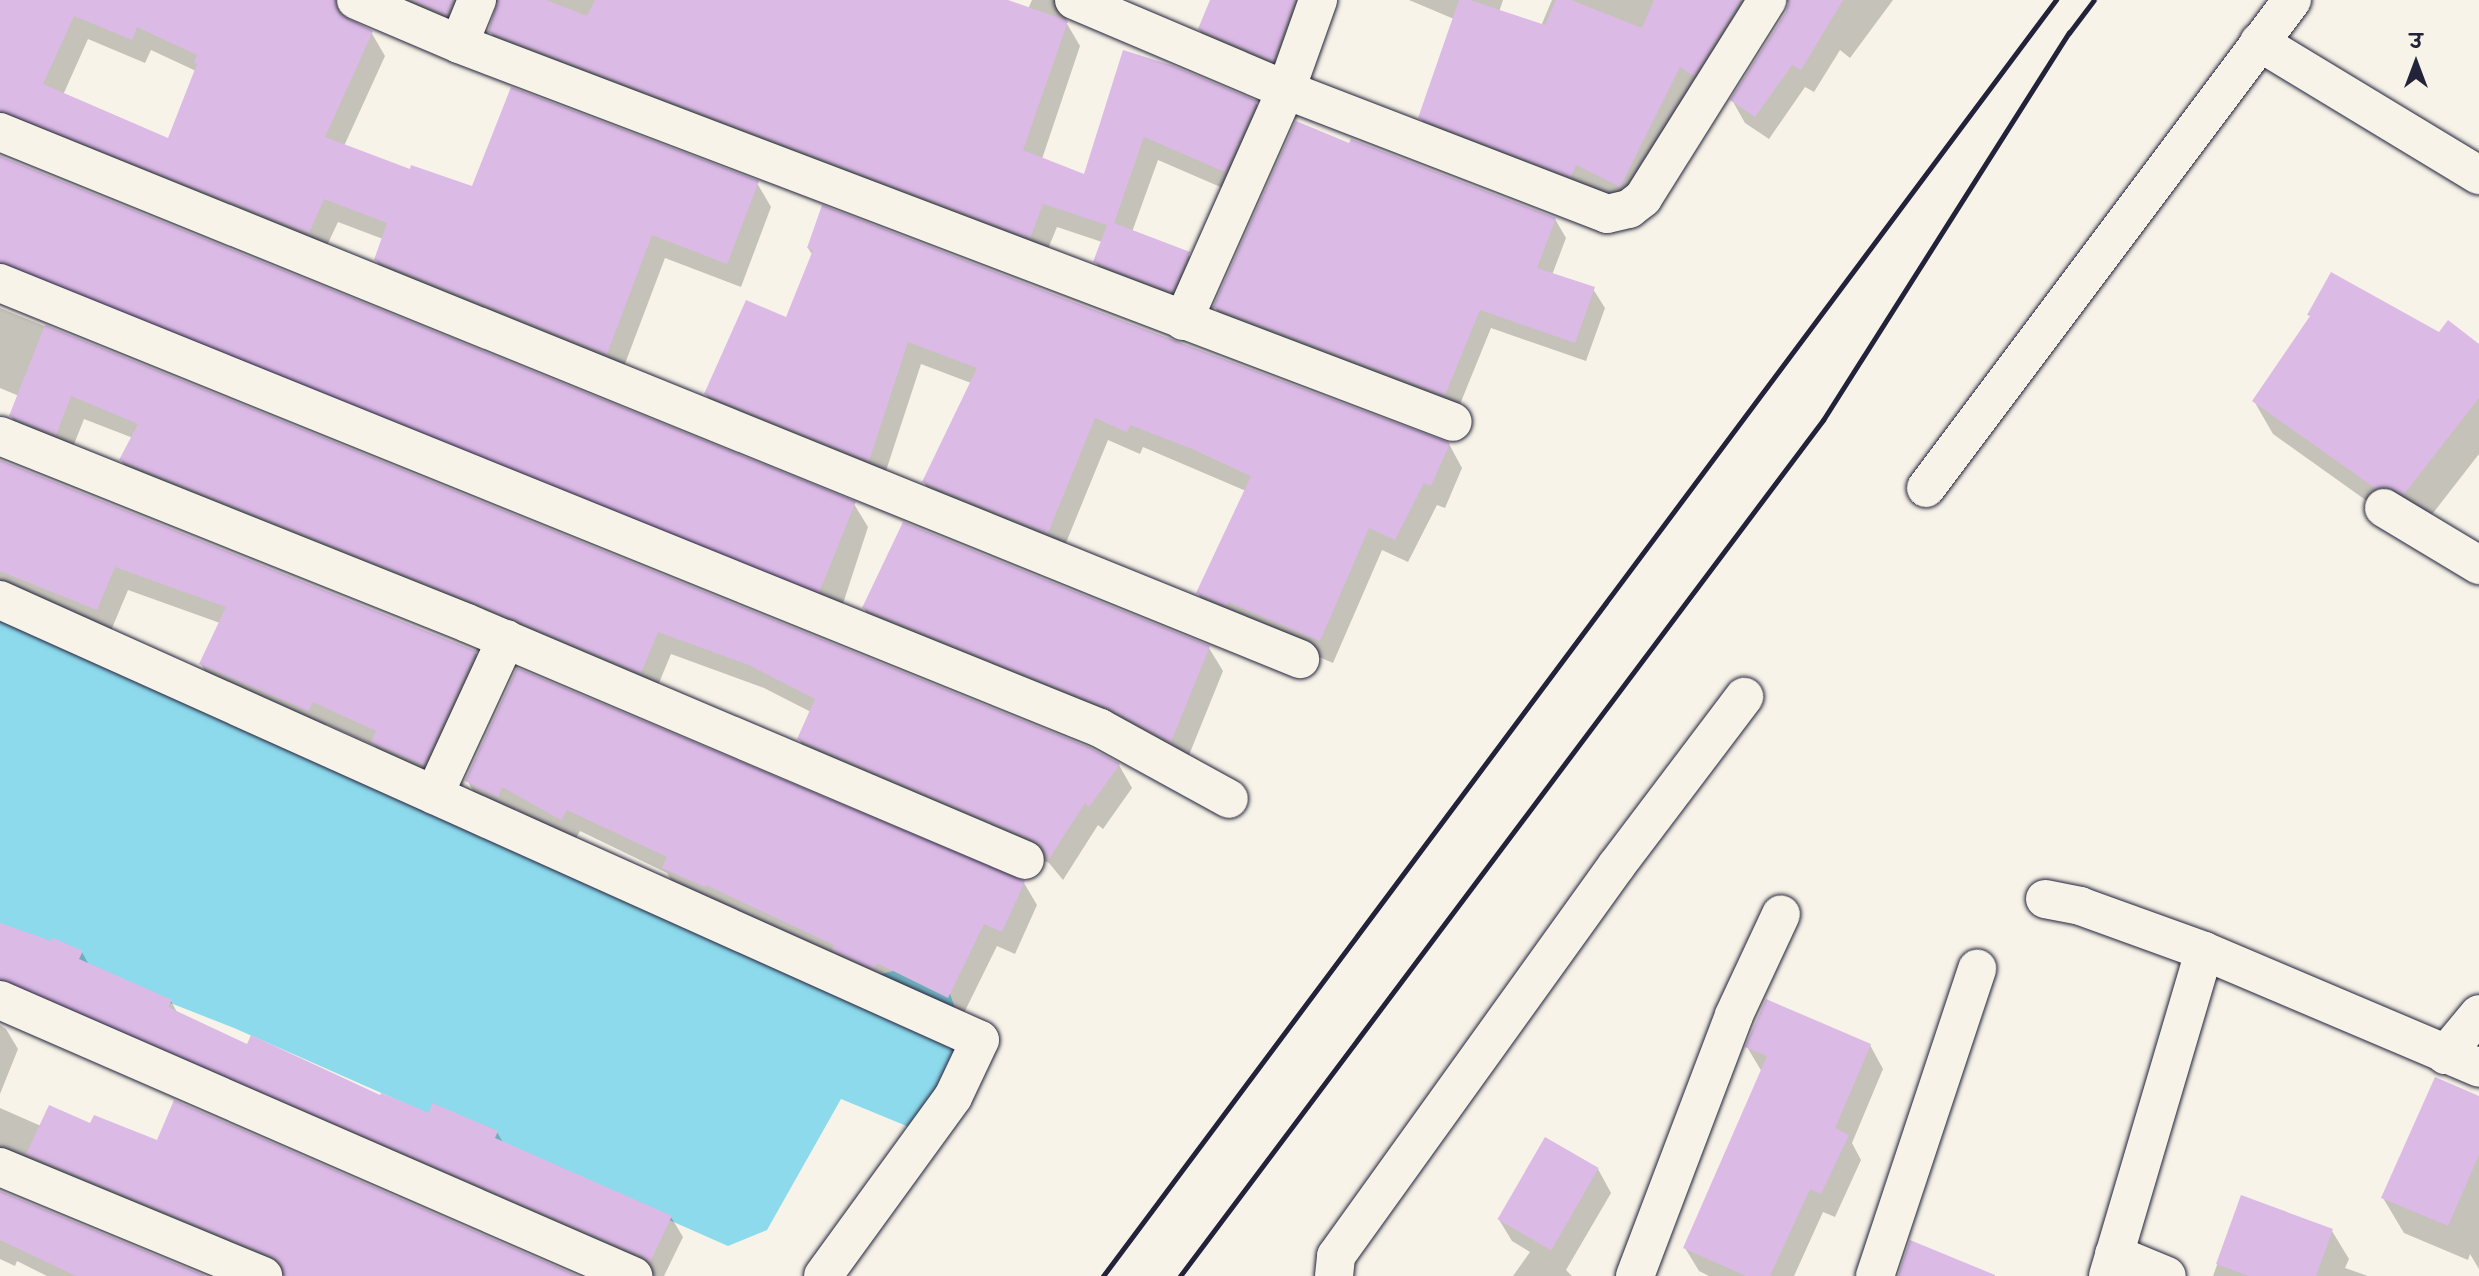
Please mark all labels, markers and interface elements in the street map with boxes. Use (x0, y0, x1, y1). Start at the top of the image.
north arrow (2381, 28, 2451, 98)
text: उ (2410, 30, 2422, 54)

